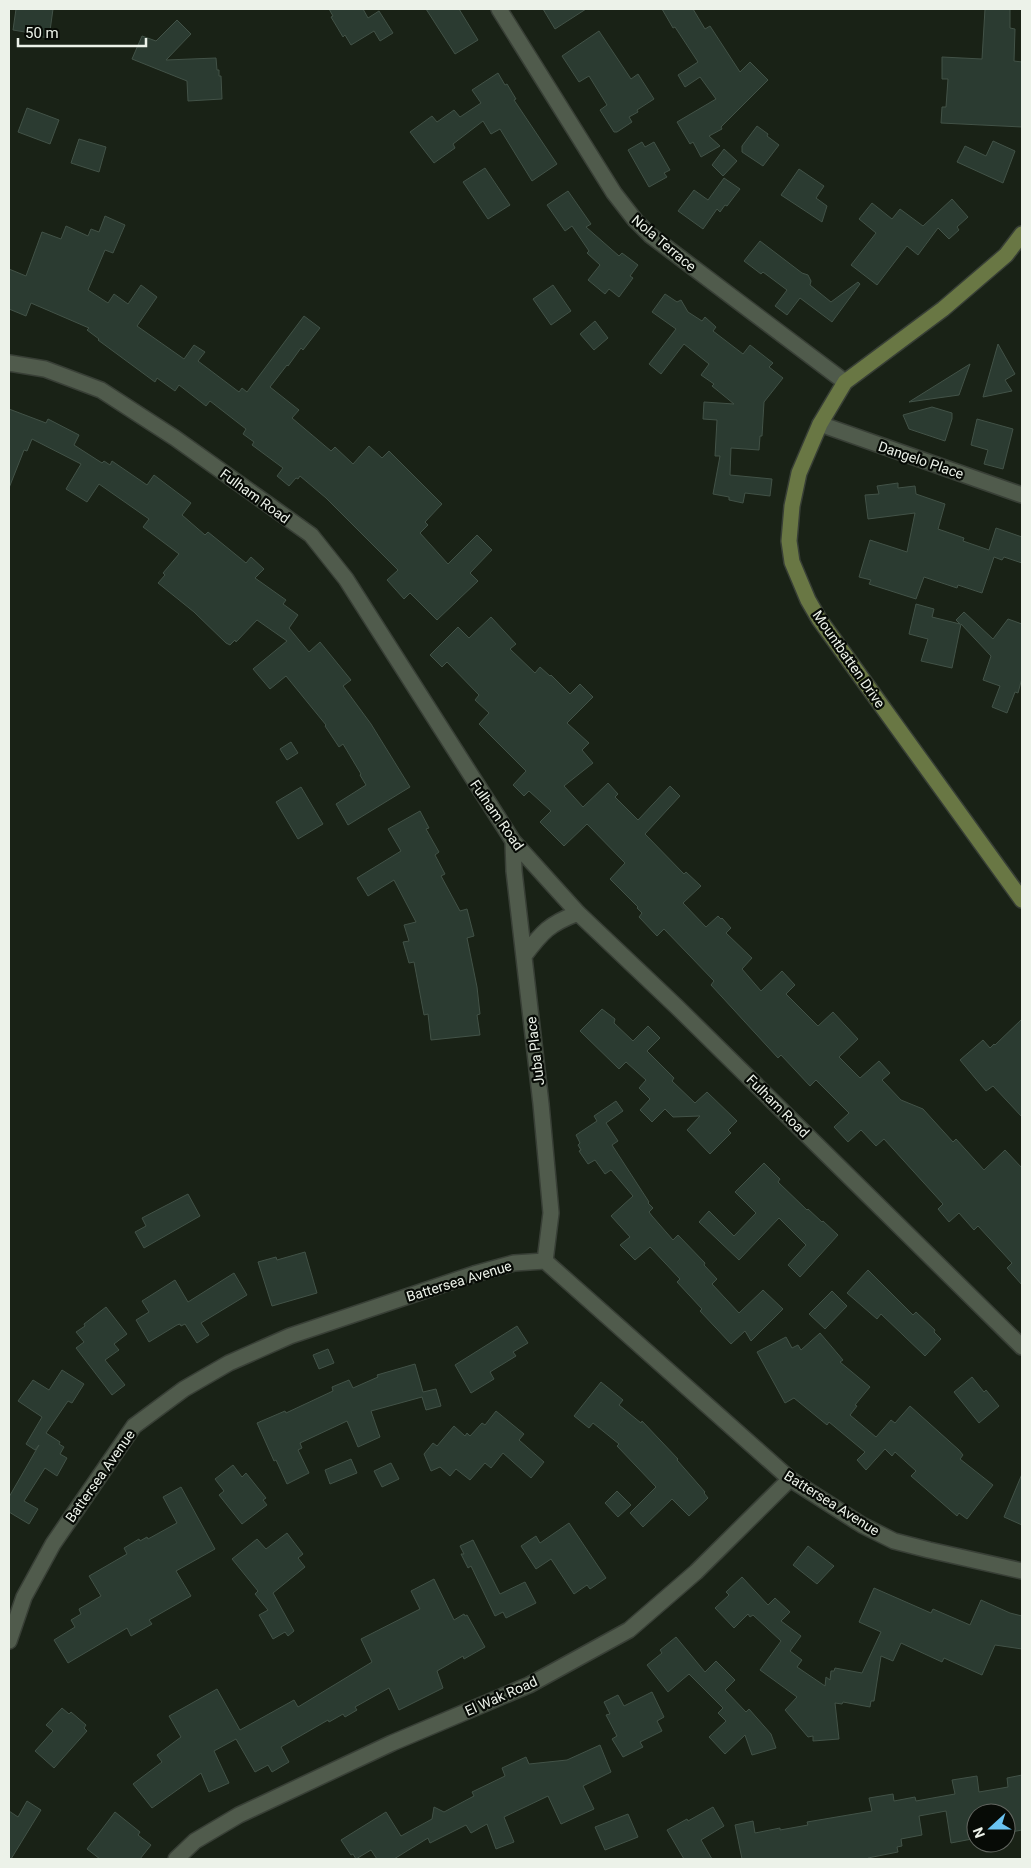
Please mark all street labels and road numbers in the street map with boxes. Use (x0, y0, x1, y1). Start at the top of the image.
street label: Nola Terrace (629, 212, 699, 274)
street label: Dangelo Place (876, 438, 966, 482)
street label: Fulham Road (217, 465, 293, 527)
street label: Mountbatten Drive (809, 607, 889, 711)
street label: Fulham Road (467, 777, 527, 853)
street label: Juba Place (523, 1016, 547, 1086)
street label: Fulham Road (743, 1071, 813, 1141)
street label: Battersea Avenue (404, 1257, 514, 1305)
street label: Battersea Avenue (62, 1427, 138, 1525)
street label: Battersea Avenue (781, 1467, 883, 1539)
street label: El Wak Road (462, 1673, 540, 1719)

